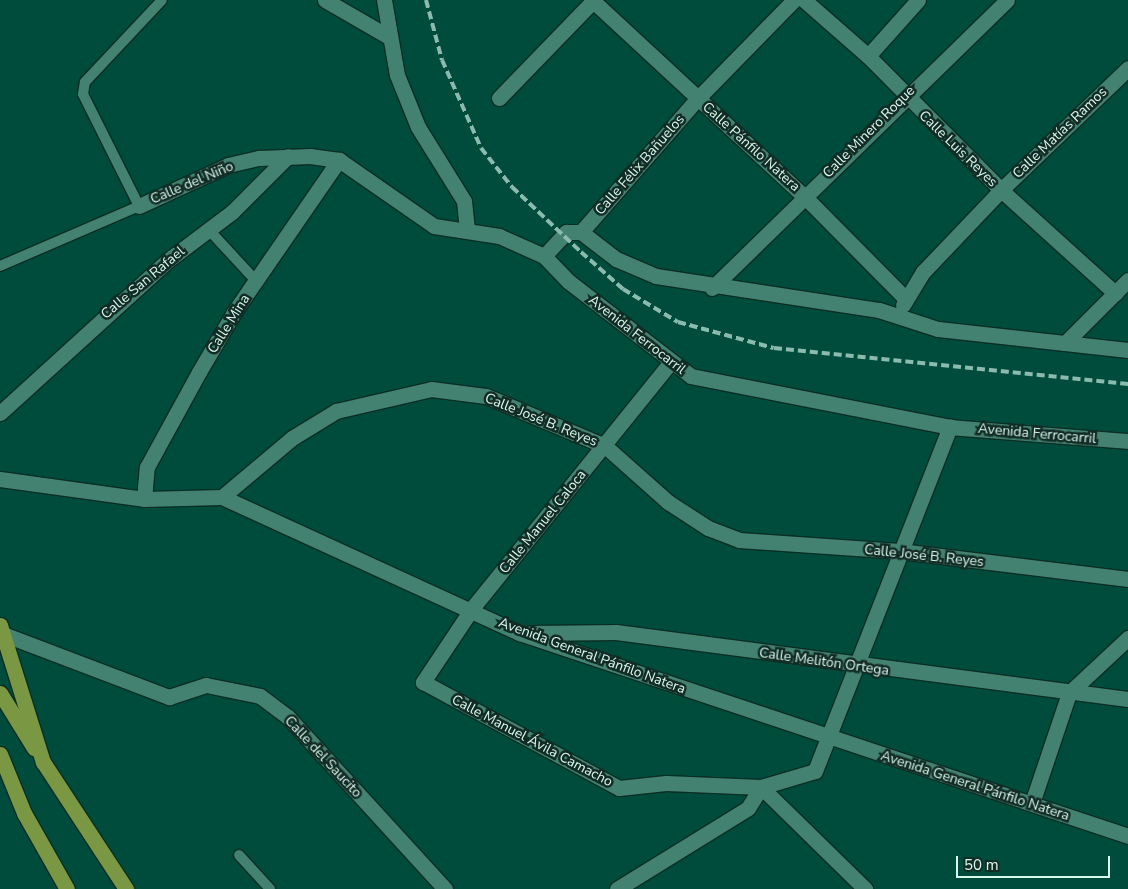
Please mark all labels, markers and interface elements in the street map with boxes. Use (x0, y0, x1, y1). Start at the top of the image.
street label: Calle Minero Roque (819, 82, 919, 182)
street label: Calle Matías Ramos (1009, 84, 1111, 182)
street label: Calle Pánfilo Natera (699, 99, 803, 195)
street label: Calle Luis Reyes (915, 107, 1001, 191)
street label: Calle Félix Bañuelos (592, 111, 688, 219)
street label: Calle del Niño (148, 158, 236, 208)
street label: Calle San Rafael (98, 243, 188, 323)
street label: Calle Mina (204, 291, 254, 357)
street label: Avenida Ferrocarril (585, 292, 689, 378)
street label: Calle José B. Reyes (482, 390, 600, 450)
street label: Avenida Ferrocarril (977, 420, 1097, 448)
street label: Calle Manuel Caloca (496, 467, 590, 577)
street label: Calle José B. Reyes (863, 541, 985, 571)
street label: Avenida General Pánfilo Natera (496, 614, 688, 698)
street label: Calle Melitón Ortega (758, 645, 890, 679)
street label: Calle Manuel Ávila Camacho (449, 691, 615, 791)
street label: Calle del Saucito (281, 713, 365, 801)
street label: Avenida General Pánfilo Natera (878, 747, 1072, 825)
scale bar (958, 846, 1112, 878)
text: 50 m (964, 855, 999, 875)

